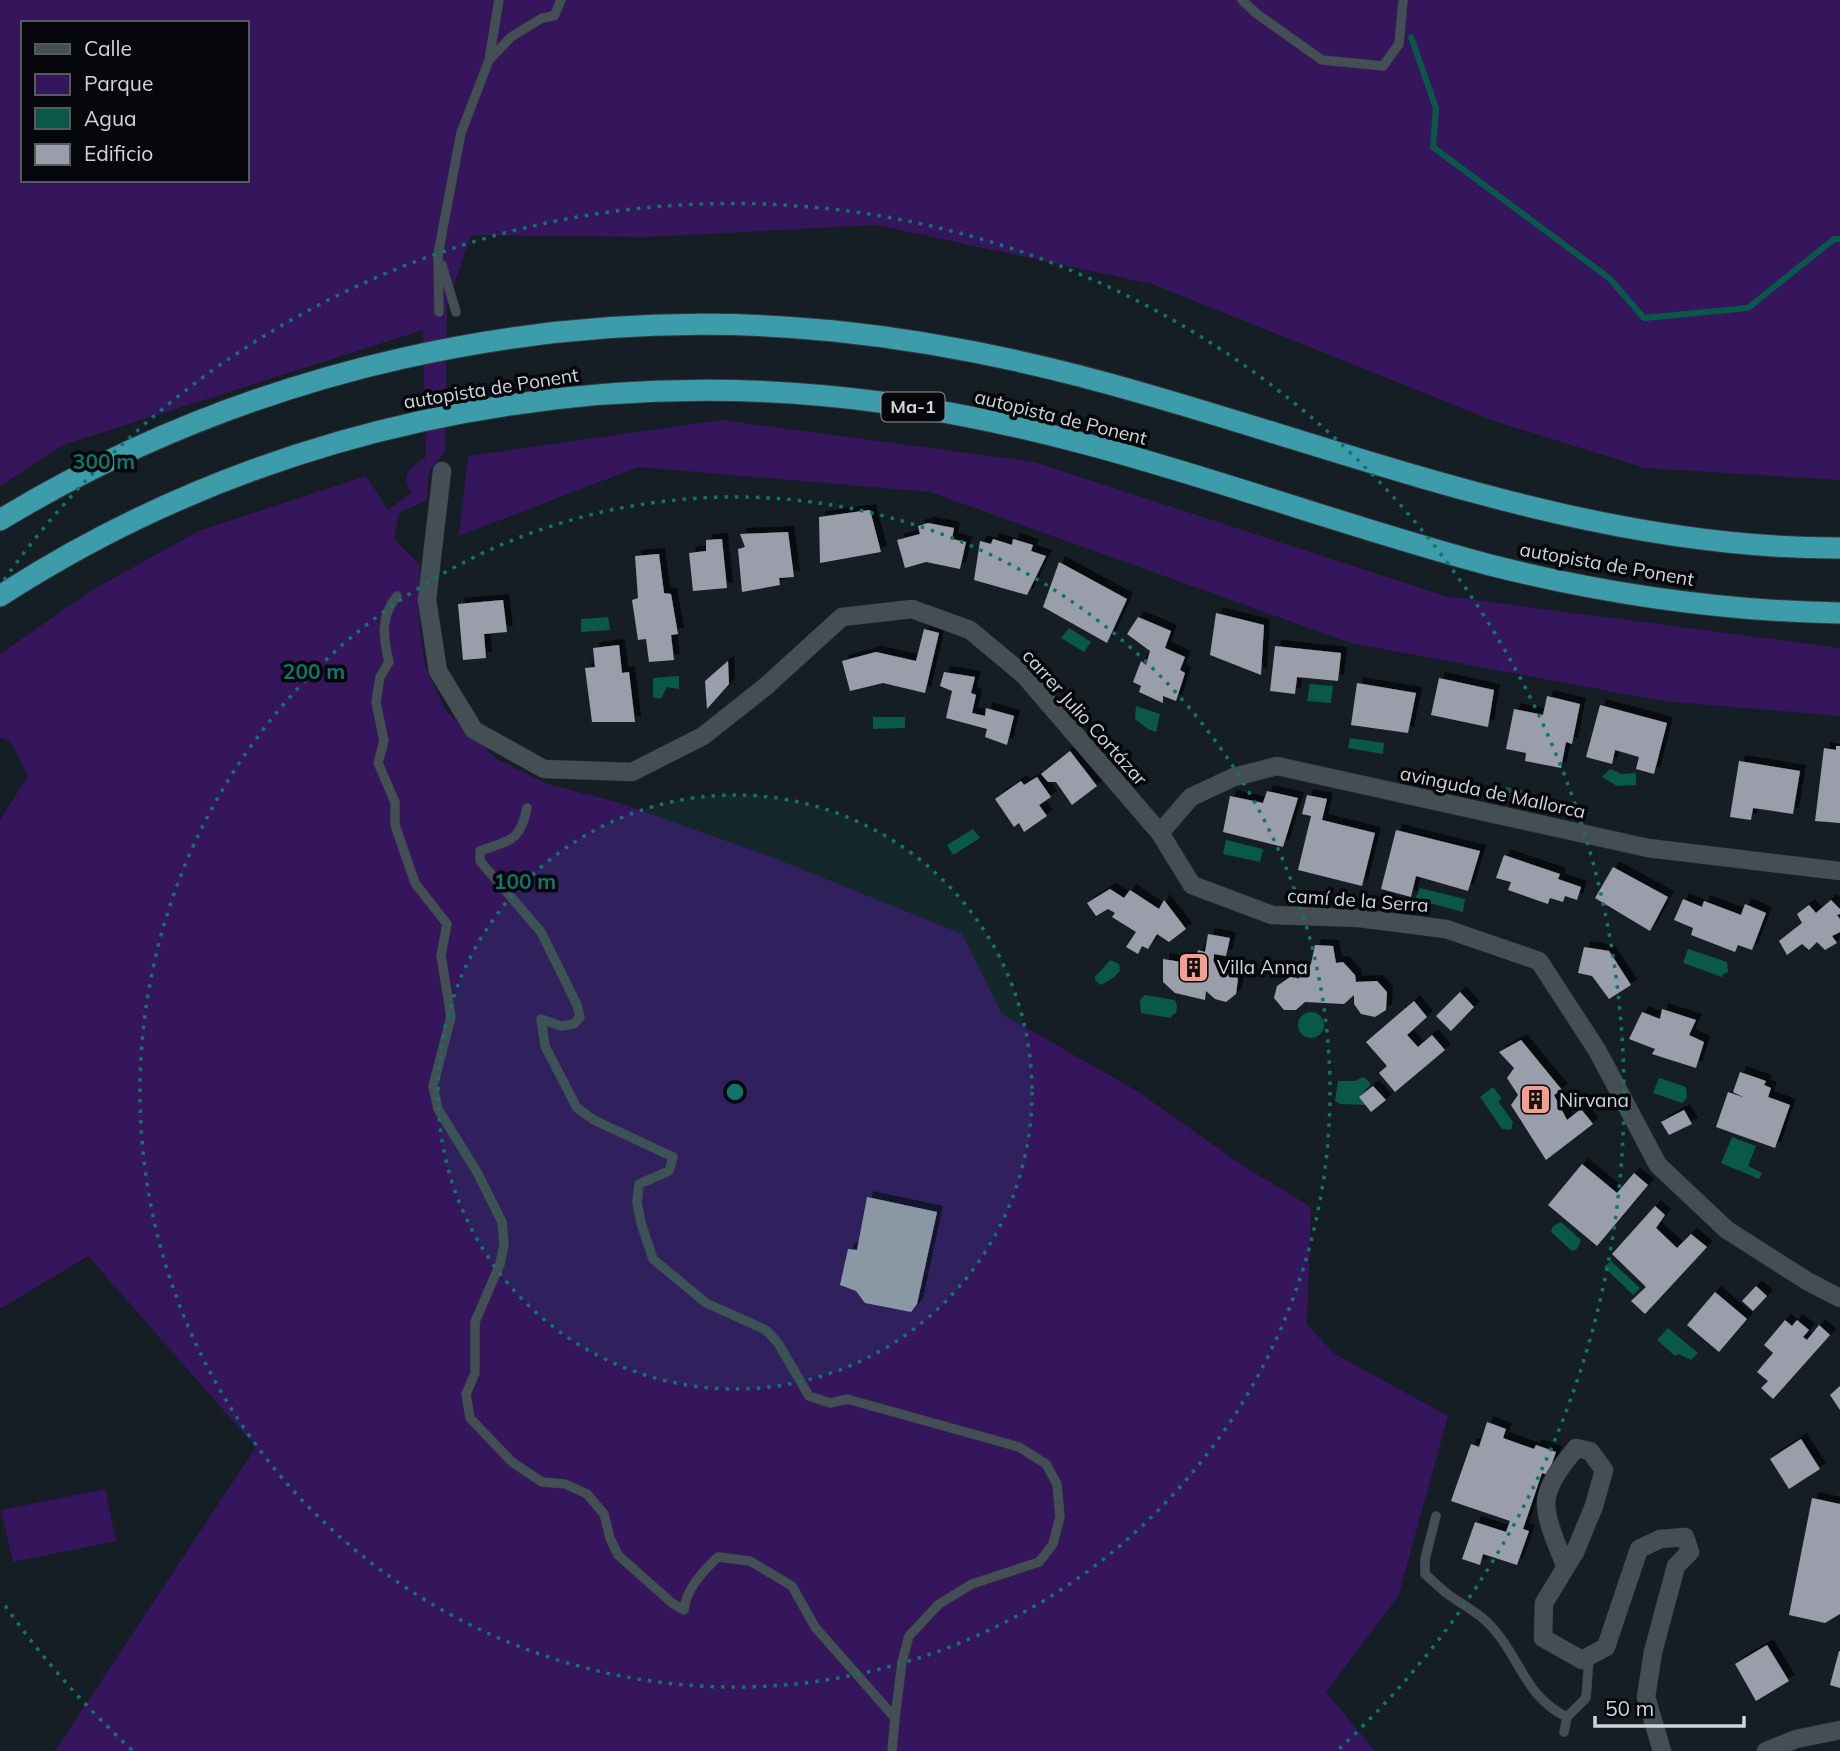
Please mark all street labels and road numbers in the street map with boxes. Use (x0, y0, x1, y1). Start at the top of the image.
street label: autopista de Ponent (402, 362, 581, 414)
street label: autopista de Ponent (972, 384, 1150, 450)
road number: Ma-1 (881, 393, 944, 422)
street label: autopista de Ponent (1518, 537, 1696, 591)
street label: carrer Julio Cortázar (1017, 644, 1153, 790)
street label: avinguda de Mallorca (1398, 761, 1588, 823)
street label: camí de la Serra (1286, 883, 1430, 917)

